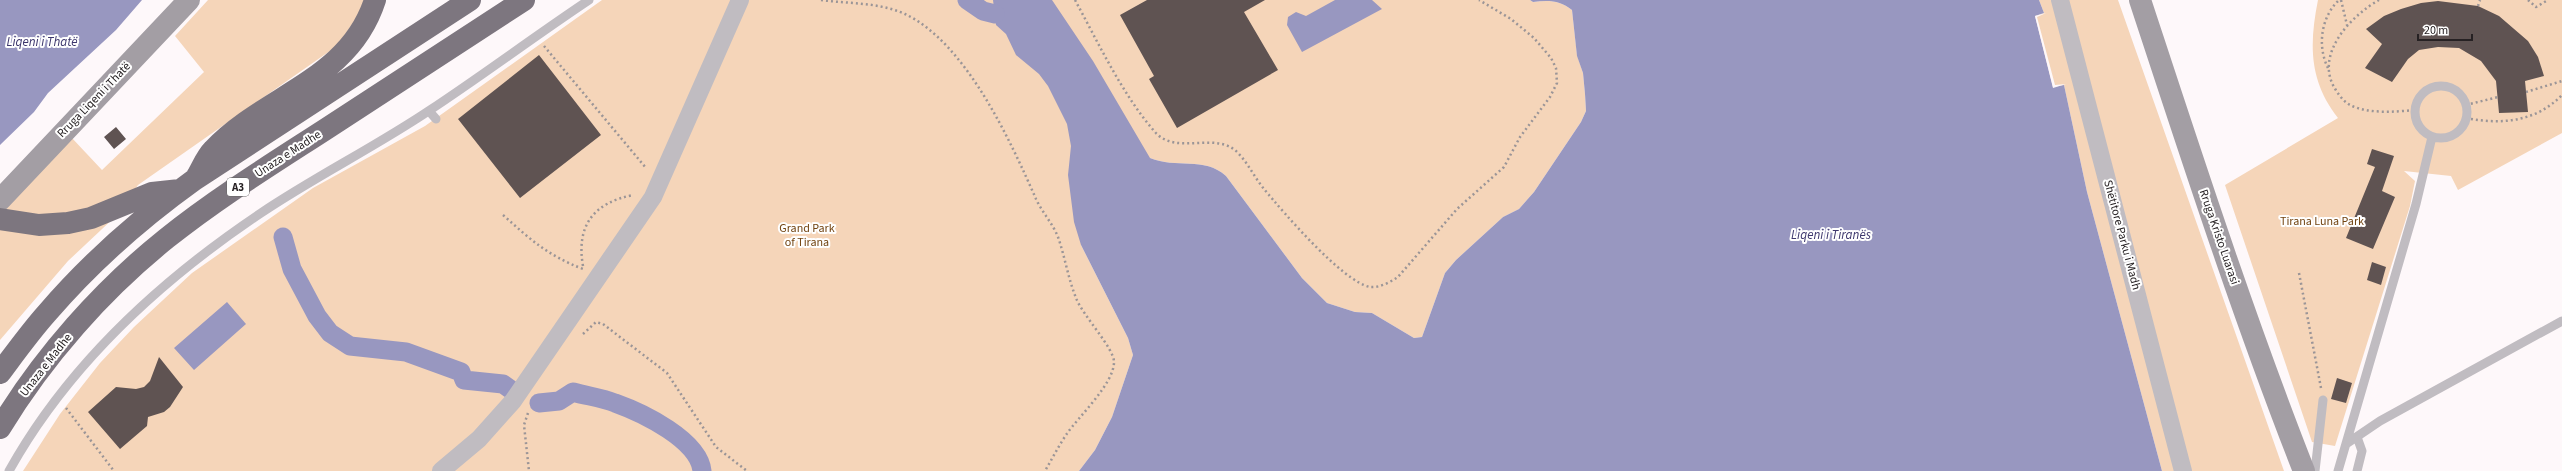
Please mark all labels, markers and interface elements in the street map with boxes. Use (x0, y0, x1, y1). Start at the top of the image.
scale bar (2418, 16, 2472, 42)
text: 20 m (2424, 22, 2448, 39)
water label: Liqeni i Thatë (6, 33, 78, 51)
street label: Rruga Liqeni i Thatë (53, 58, 135, 142)
street label: Unaza e Madhe (252, 126, 324, 182)
road number: A3 (227, 178, 249, 196)
street label: Shëtitore Parku i Madh (2099, 178, 2145, 292)
street label: Rruga Kristo Luarasi (2195, 187, 2243, 287)
park label: Tirana Luna Park (2280, 213, 2364, 230)
park label: Grand Park of Tirana (779, 220, 835, 251)
water label: Liqeni i Tiranës (1791, 226, 1871, 244)
street label: Unaza e Madhe (16, 330, 76, 400)

